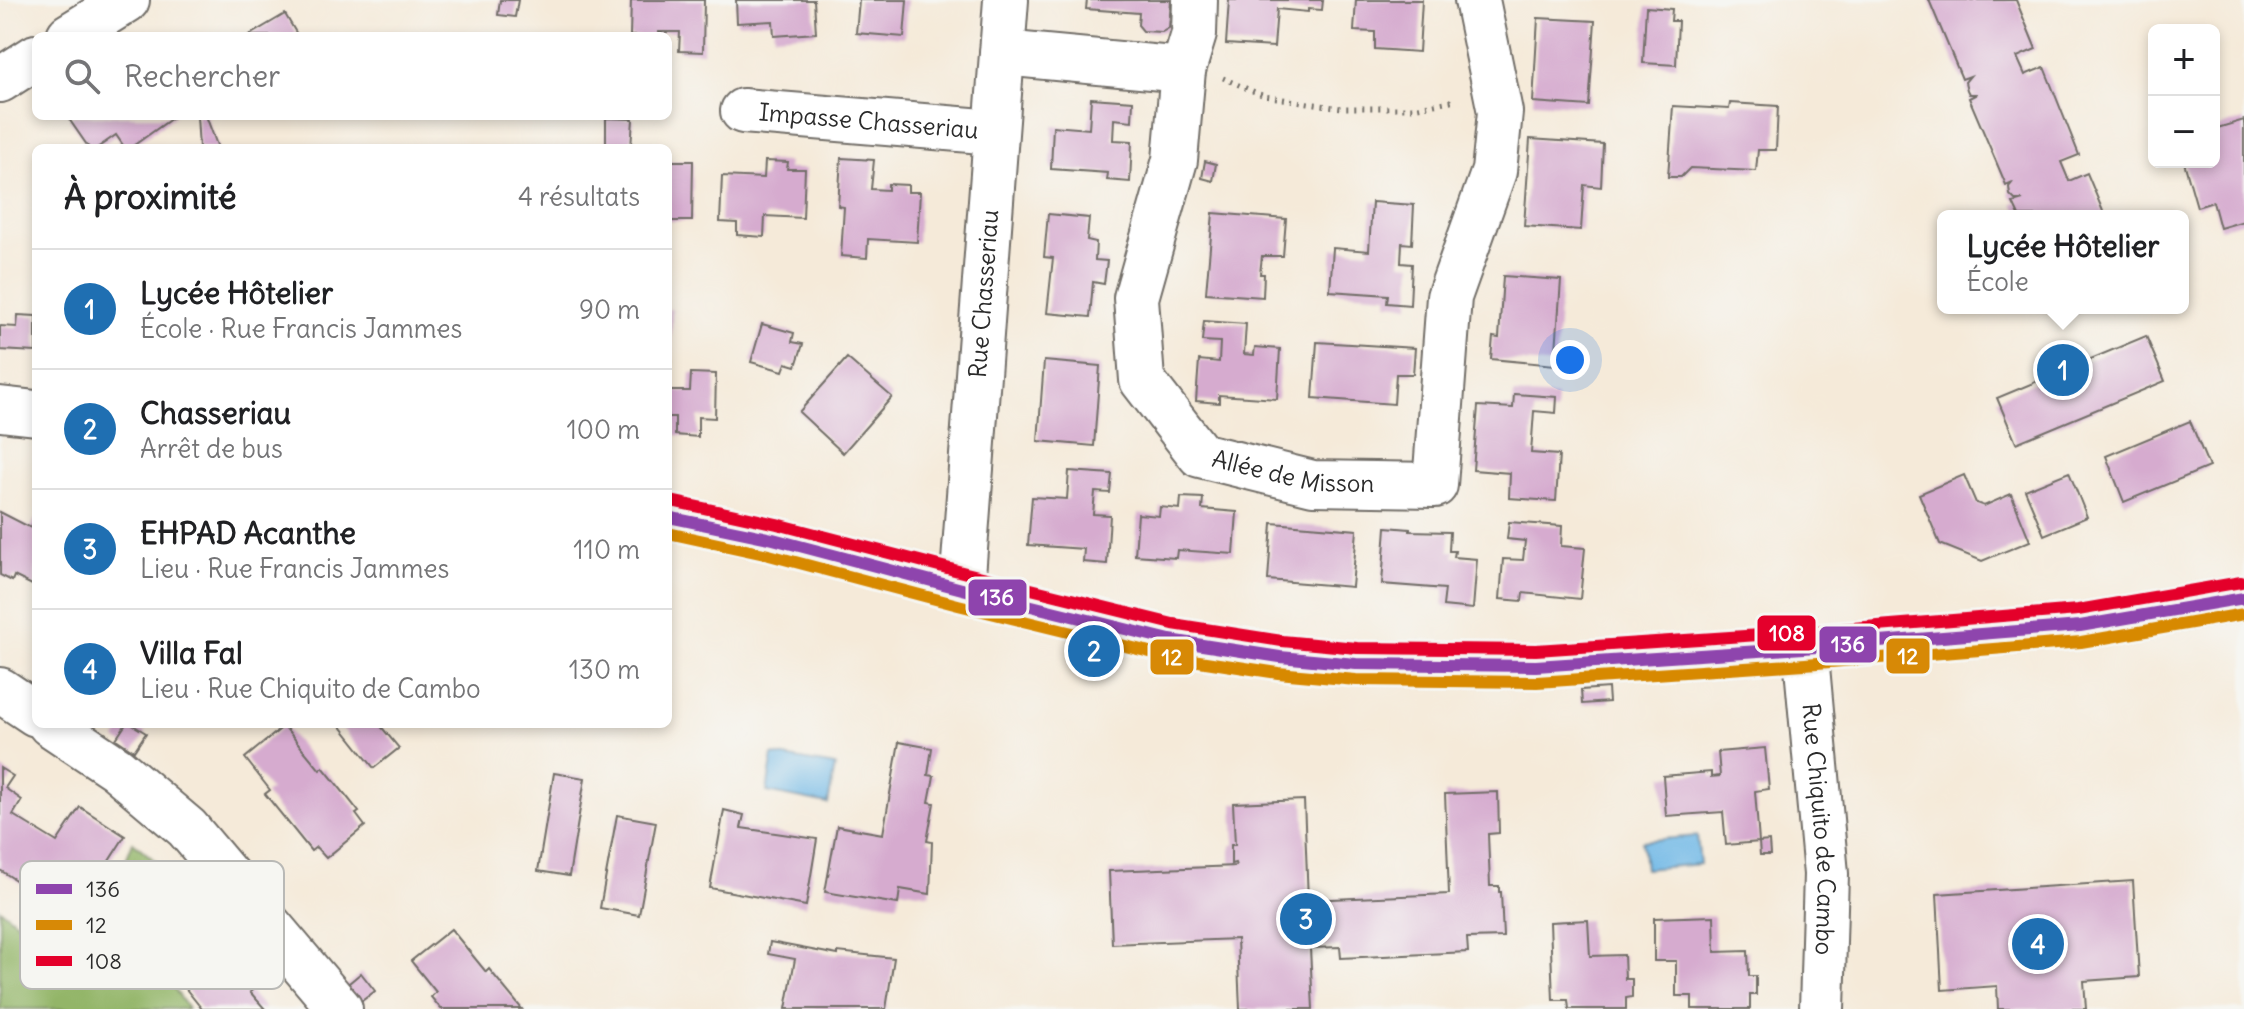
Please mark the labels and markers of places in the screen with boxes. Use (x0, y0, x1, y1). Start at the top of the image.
pin: 1 (2037, 340, 2089, 400)
pin: 2 (1068, 621, 1120, 681)
pin: 3 (1280, 889, 1332, 949)
pin: 4 (2012, 914, 2064, 974)

